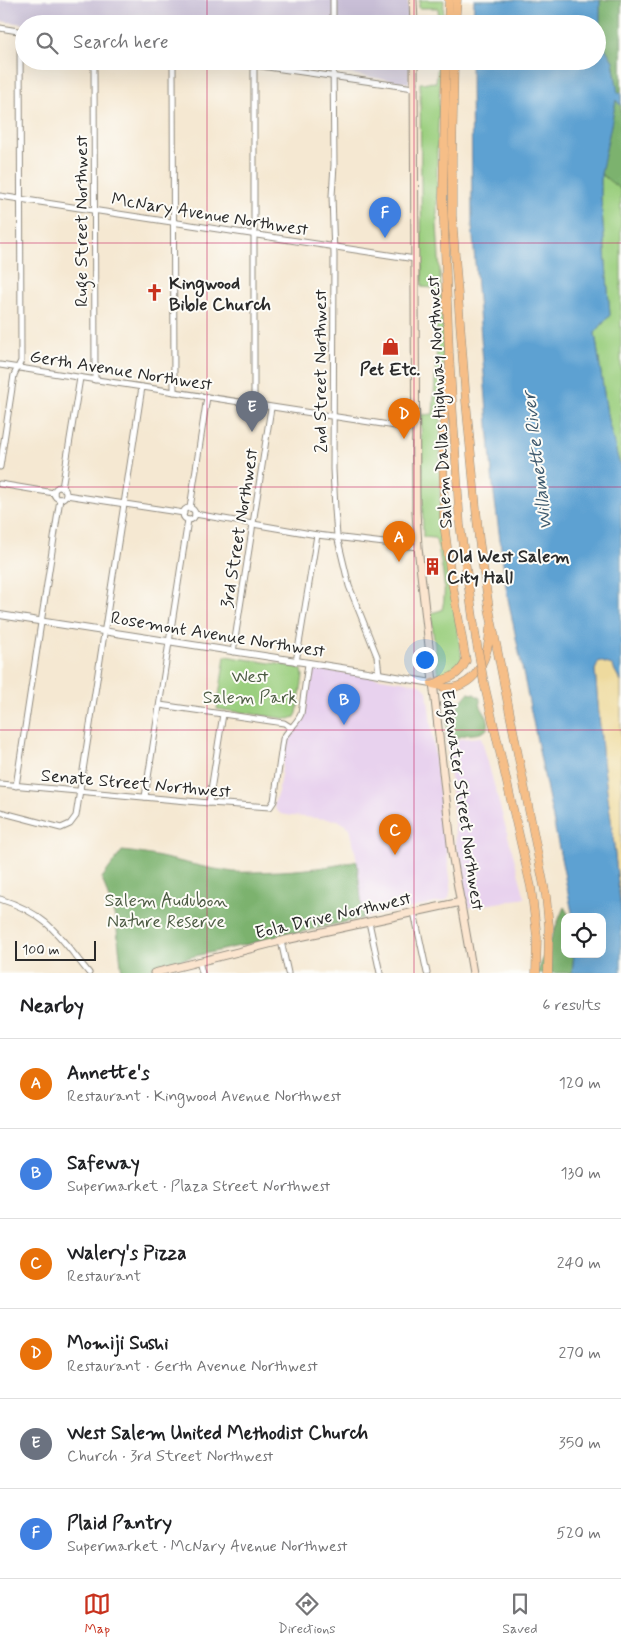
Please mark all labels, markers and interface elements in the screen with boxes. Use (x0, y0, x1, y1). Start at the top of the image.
search box (15, 15, 606, 70)
icon: search (33, 29, 61, 57)
text: Search here (73, 30, 169, 55)
street label: Ruge Street Northwest (70, 134, 96, 307)
street label: McNary Avenue Northwest (110, 188, 311, 242)
pin: F (369, 197, 401, 238)
place label: Kingwood Bible Church (169, 272, 271, 317)
street label: Salem Dallas Highway Northwest (421, 274, 460, 529)
church icon: Kingwood Bible Church (145, 283, 165, 303)
street label: 2nd Street Northwest (309, 288, 333, 453)
shop icon: Pet Etc. (380, 336, 400, 356)
street label: Gerth Avenue Northwest (28, 345, 214, 397)
place label: Pet Etc. (360, 358, 421, 382)
water label: Willamette River (516, 387, 558, 531)
pin: E (236, 391, 268, 432)
pin: D (388, 398, 420, 439)
street label: 3rd Street Northwest (216, 446, 265, 610)
pin: A (383, 521, 415, 562)
place label: Old West Salem City Hall (447, 545, 570, 590)
building icon: Old West Salem City Hall (423, 556, 443, 576)
street label: Rosemont Avenue Northwest (109, 606, 327, 664)
your location (412, 647, 438, 673)
park label: West Salem Park (203, 665, 297, 710)
pin: B (328, 684, 360, 725)
street label: Edgewater Street Northwest (433, 688, 489, 913)
street label: Senate Street Northwest (40, 764, 232, 804)
pin: C (379, 814, 411, 855)
street label: Eola Drive Northwest (253, 886, 414, 946)
park label: Salem Audubon Nature Reserve (104, 889, 228, 934)
map controls (561, 913, 606, 958)
button: locate (561, 913, 606, 958)
scale bar (15, 938, 96, 961)
text: 100 m (22, 941, 60, 959)
text: Nearby (20, 992, 84, 1020)
text: 6 results (542, 995, 601, 1016)
text: Annette's (67, 1061, 150, 1086)
text: A (31, 1073, 41, 1094)
text: 120 m (559, 1073, 601, 1094)
text: Restaurant · Kingwood Avenue Northwest (67, 1086, 341, 1107)
text: Safeway (67, 1151, 140, 1176)
text: B (31, 1163, 41, 1184)
text: 130 m (560, 1163, 601, 1184)
text: Supermarket · Plaza Street Northwest (67, 1176, 330, 1197)
text: Walery's Pizza (67, 1241, 187, 1266)
text: C (30, 1253, 42, 1274)
text: 240 m (557, 1253, 601, 1274)
text: Restaurant (67, 1266, 141, 1287)
text: Momiji Sushi (67, 1331, 168, 1356)
text: D (30, 1343, 42, 1364)
text: 270 m (558, 1343, 601, 1364)
text: Restaurant · Gerth Avenue Northwest (67, 1356, 318, 1377)
text: West Salem United Methodist Church (67, 1421, 368, 1446)
text: E (31, 1433, 41, 1454)
text: 350 m (559, 1433, 601, 1454)
text: Church · 3rd Street Northwest (67, 1446, 273, 1467)
text: Plaid Pantry (67, 1511, 172, 1536)
text: F (32, 1523, 40, 1544)
text: 520 m (556, 1523, 601, 1544)
text: Supermarket · McNary Avenue Northwest (67, 1536, 348, 1557)
tab: Map (83, 1590, 111, 1638)
tab: Directions (278, 1590, 336, 1638)
tab: Saved (502, 1590, 538, 1638)

